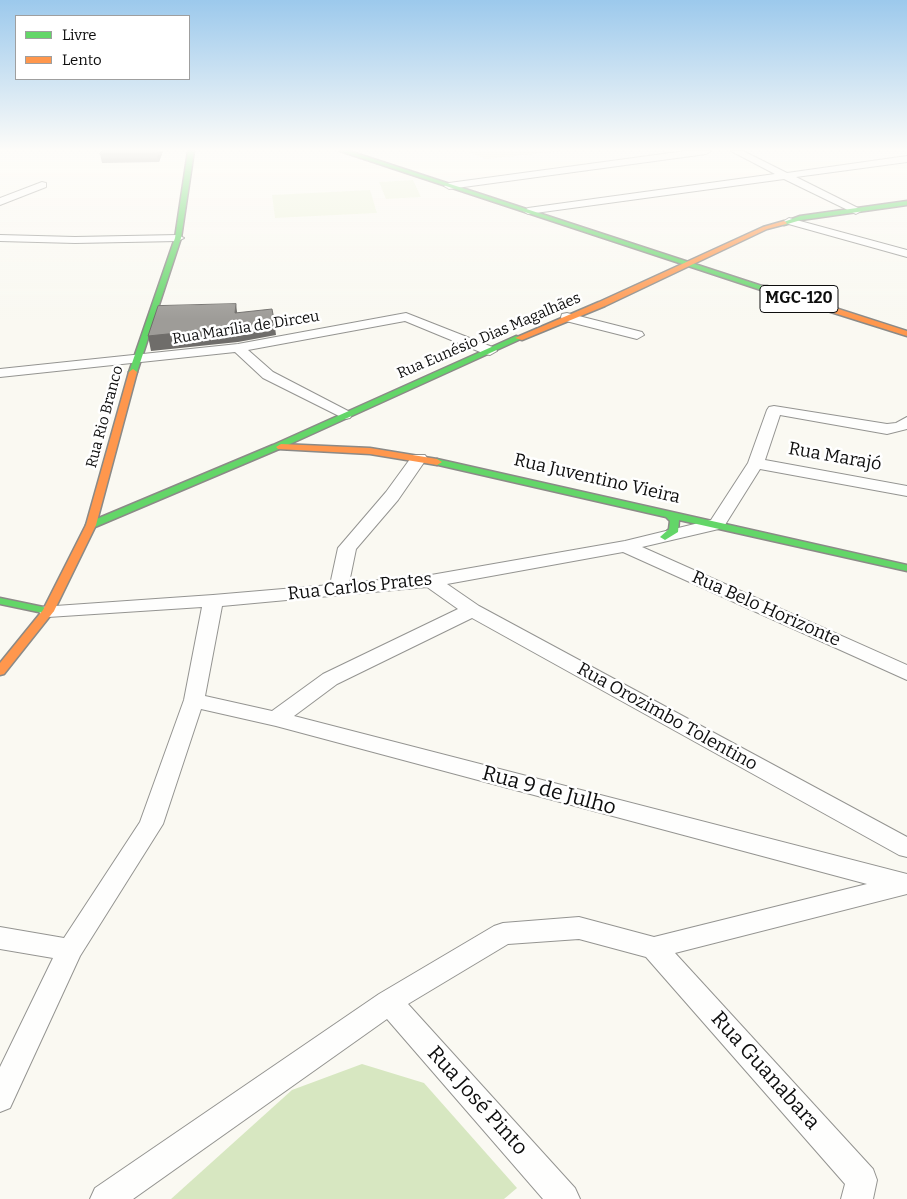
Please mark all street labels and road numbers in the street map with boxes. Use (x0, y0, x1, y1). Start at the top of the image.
road number: MGC-120 (760, 286, 838, 312)
street label: Rua Eunésio Dias Magalhães (395, 289, 583, 383)
street label: Rua Marília de Dirceu (171, 307, 321, 349)
street label: Rua Rio Branco (83, 364, 127, 470)
street label: Rua Marajó (787, 438, 883, 476)
street label: Rua Juventino Vieira (512, 449, 682, 509)
street label: Rua Belo Horizonte (688, 566, 844, 652)
street label: Rua Carlos Prates (287, 569, 433, 605)
street label: Rua Orozimbo Tolentino (573, 658, 761, 776)
street label: Rua 9 de Julho (479, 761, 619, 821)
street label: Rua Guanabara (705, 1007, 825, 1135)
street label: Rua José Pinto (421, 1041, 533, 1161)

